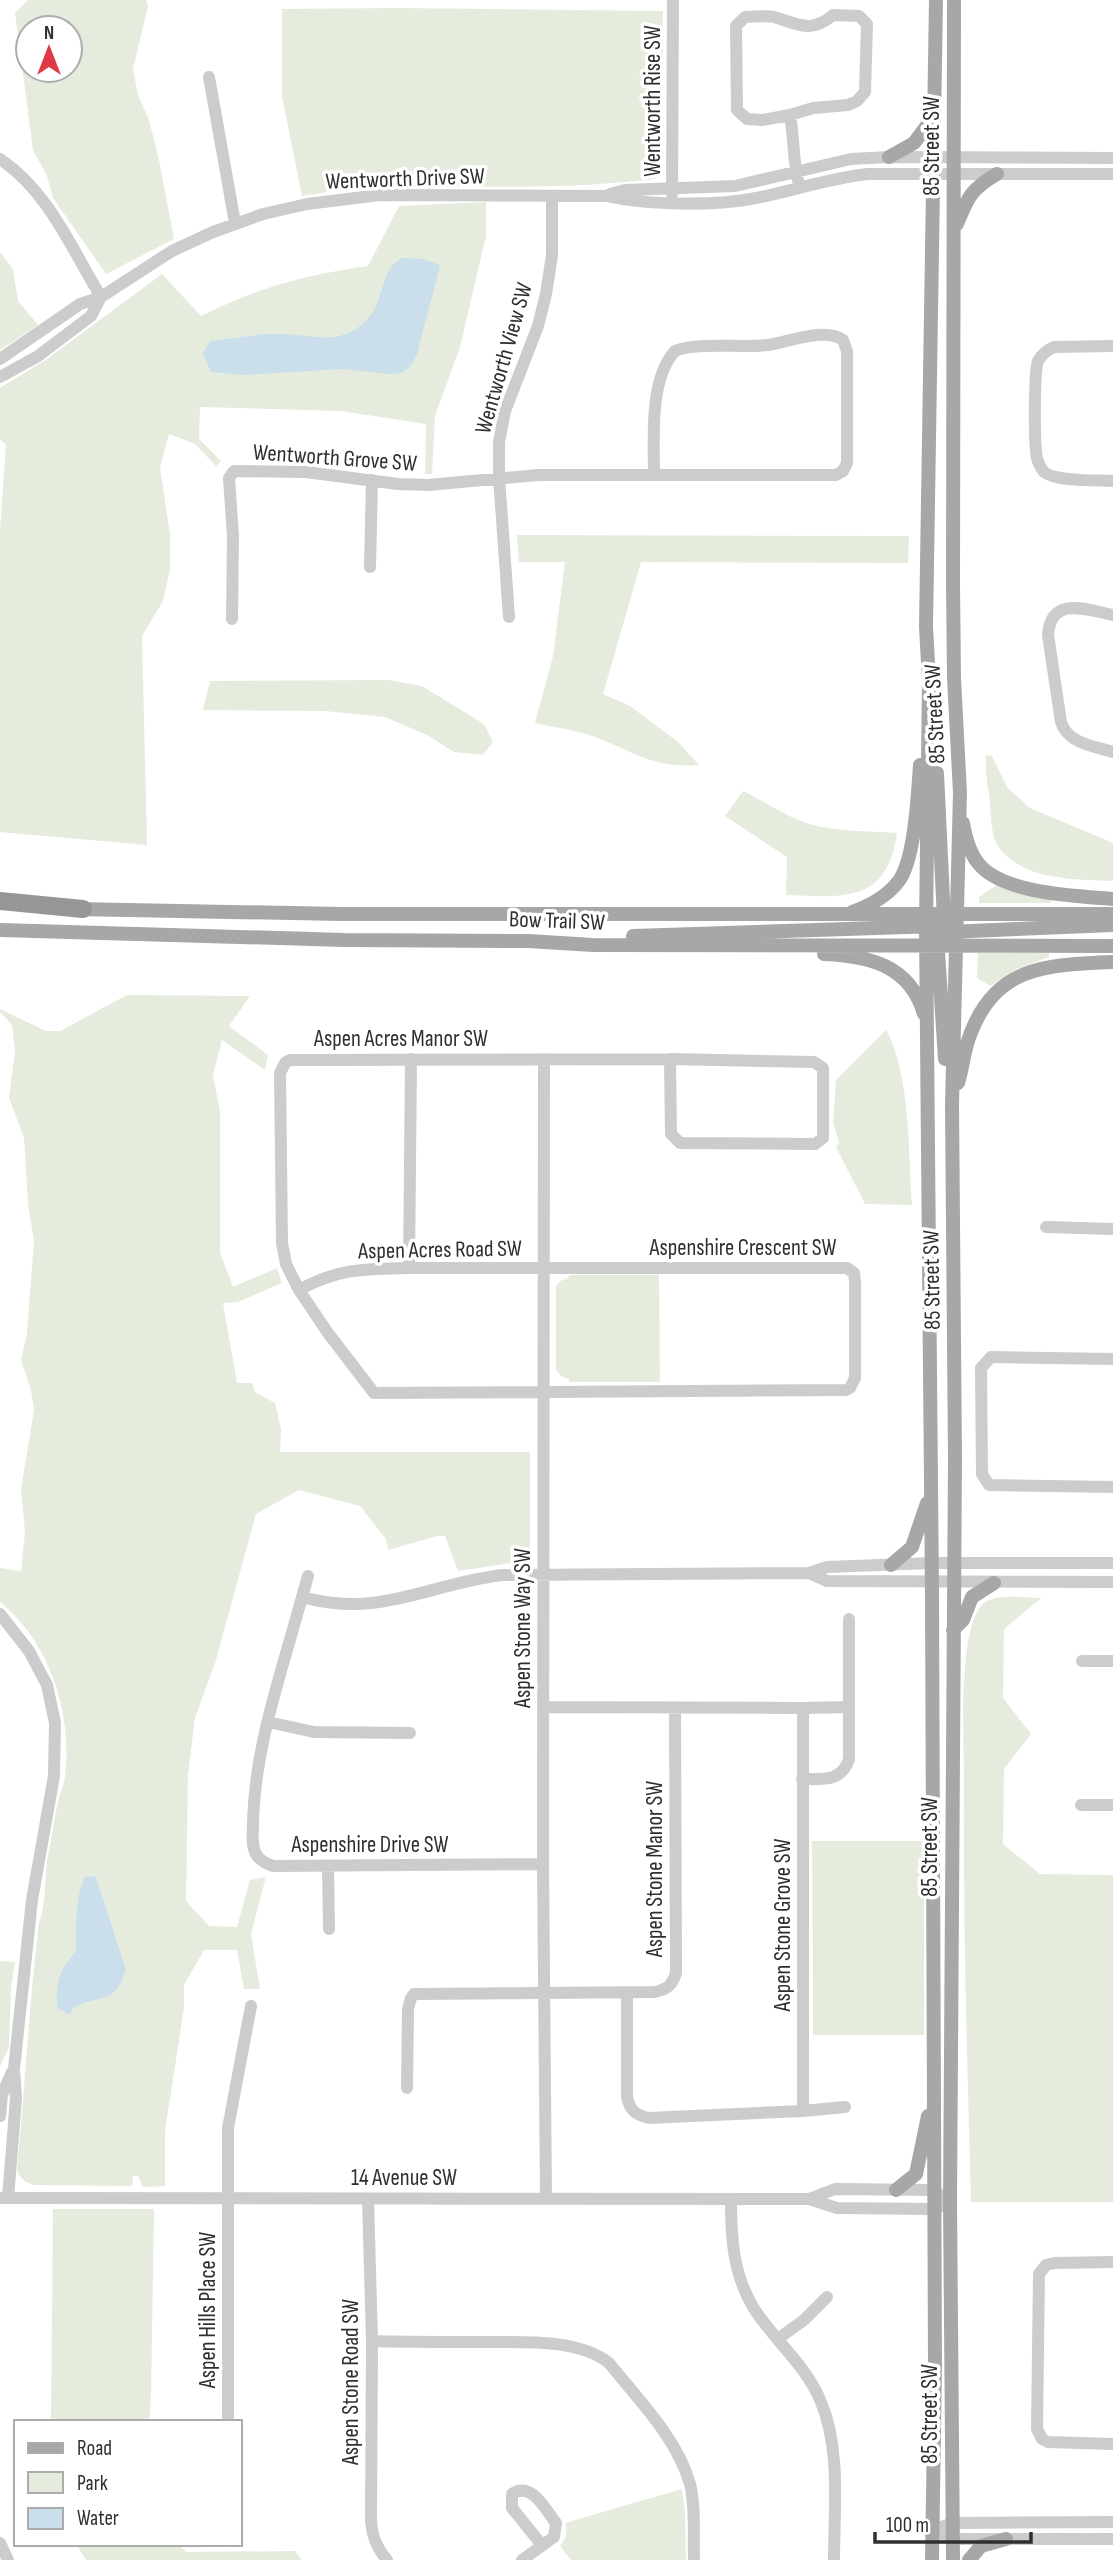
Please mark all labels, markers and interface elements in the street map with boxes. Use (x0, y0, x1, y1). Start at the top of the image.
north arrow (14, 14, 84, 84)
text: N (44, 22, 54, 45)
street label: Wentworth Rise SW (639, 25, 667, 177)
street label: 85 Street SW (918, 96, 946, 196)
street label: Wentworth Drive SW (325, 162, 485, 196)
street label: Wentworth View SW (469, 280, 539, 437)
street label: Wentworth Grove SW (252, 438, 418, 478)
street label: 85 Street SW (918, 663, 952, 765)
street label: Bow Trail SW (509, 905, 605, 937)
street label: Aspen Acres Manor SW (313, 1025, 488, 1053)
street label: 85 Street SW (917, 1230, 947, 1330)
street label: Aspenshire Crescent SW (649, 1234, 836, 1262)
street label: Aspen Acres Road SW (357, 1235, 522, 1265)
street label: Aspen Stone Way SW (509, 1548, 537, 1709)
street label: Aspen Stone Manor SW (641, 1781, 669, 1958)
street label: 85 Street SW (916, 1797, 944, 1897)
street label: Aspenshire Drive SW (291, 1831, 448, 1859)
street label: Aspen Stone Grove SW (769, 1839, 797, 2012)
street label: 14 Avenue SW (351, 2164, 457, 2192)
street label: Aspen Hills Place SW (194, 2232, 222, 2389)
street label: Aspen Stone Road SW (337, 2299, 365, 2466)
street label: 85 Street SW (916, 2364, 944, 2464)
legend (14, 2420, 242, 2546)
text: Road (77, 2436, 112, 2461)
text: Park (77, 2471, 108, 2496)
scale bar (875, 2500, 1031, 2544)
text: Water (77, 2506, 119, 2531)
text: 100 m (886, 2513, 929, 2538)

